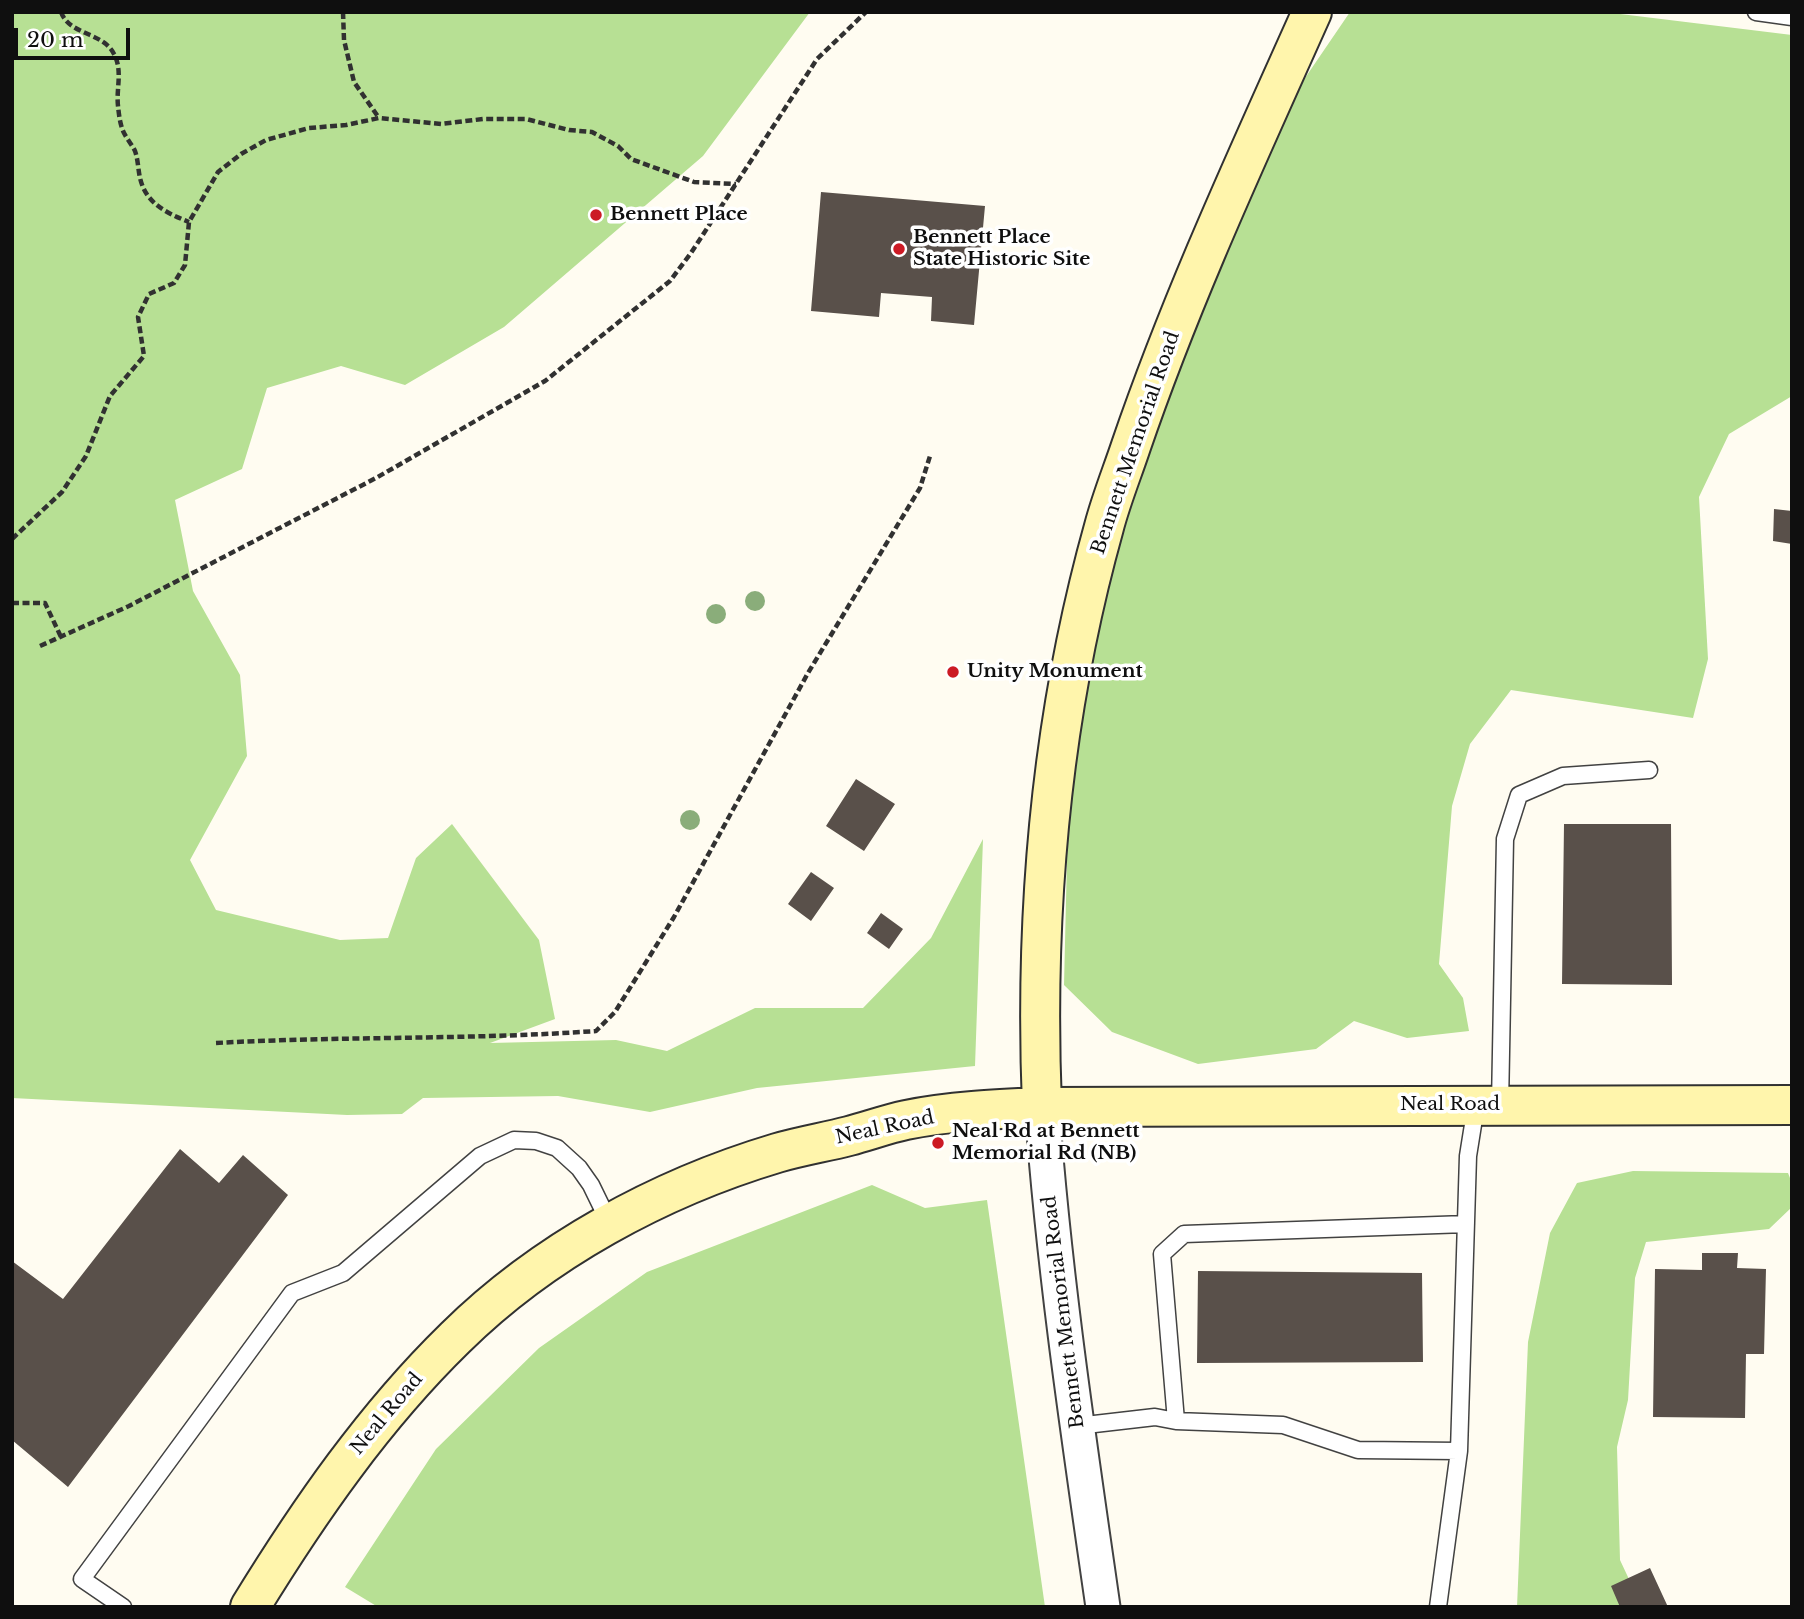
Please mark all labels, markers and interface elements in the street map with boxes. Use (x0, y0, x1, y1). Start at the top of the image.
scale bar (18, 14, 133, 58)
text: 20 m (27, 27, 84, 53)
place label: Bennett Place (610, 204, 748, 226)
marker: Bennett Place (588, 207, 604, 223)
place label: Bennett Place State Historic Site (913, 227, 1090, 271)
marker: Bennett Place State Historic Site (891, 241, 907, 257)
street label: Bennett Memorial Road (1087, 328, 1185, 558)
place label: Unity Monument (967, 661, 1143, 683)
marker: Unity Monument (945, 664, 961, 680)
street label: Neal Road (1400, 1094, 1500, 1116)
street label: Neal Road (834, 1106, 936, 1150)
place label: Neal Rd at Bennett Memorial Rd (NB) (952, 1121, 1140, 1165)
marker: Neal Rd at Bennett Memorial Rd (NB) (930, 1135, 946, 1151)
street label: Bennett Memorial Road (1038, 1194, 1090, 1430)
street label: Neal Road (346, 1368, 428, 1460)

